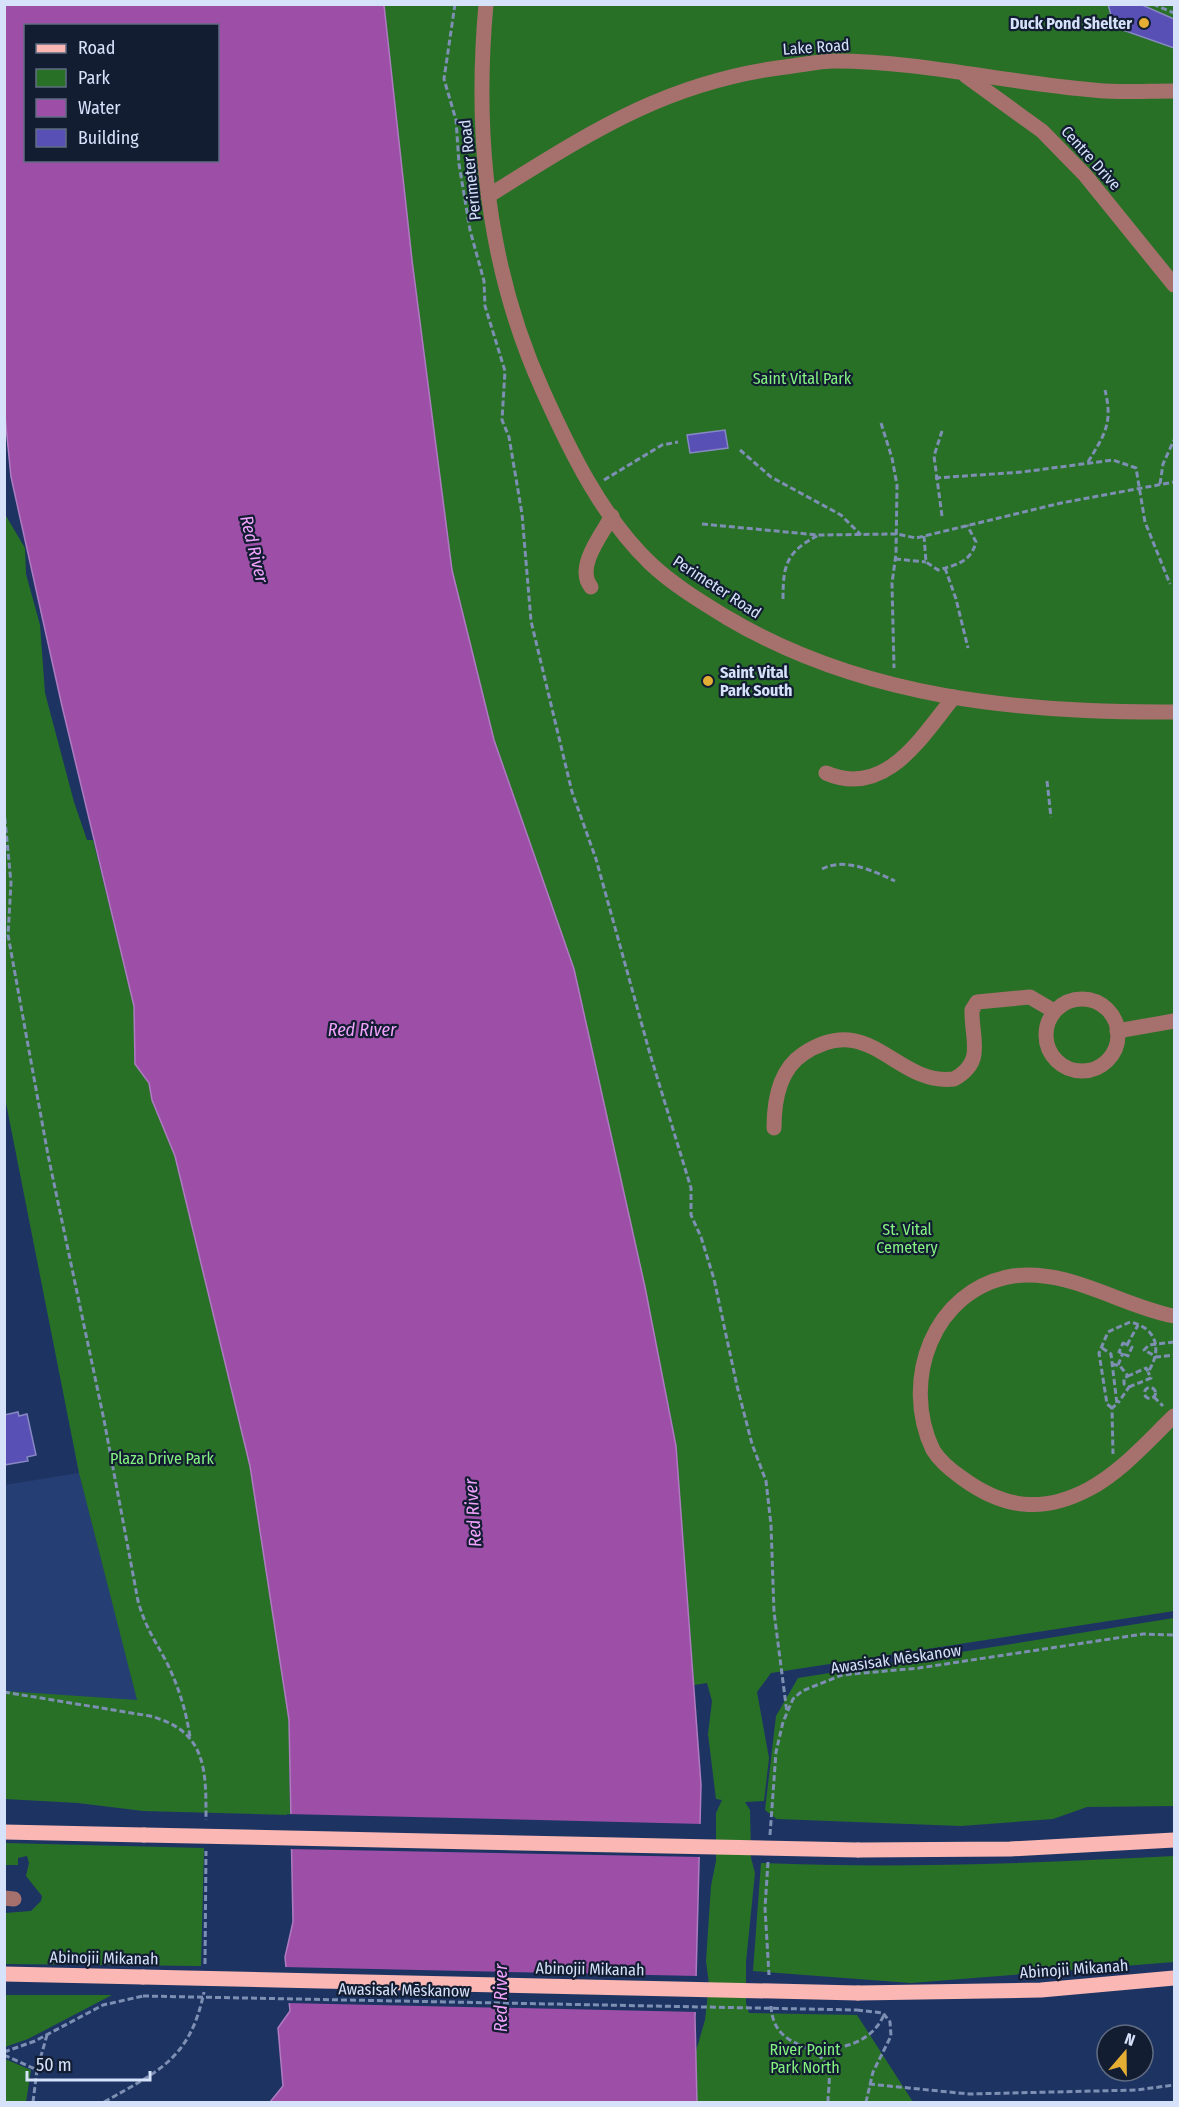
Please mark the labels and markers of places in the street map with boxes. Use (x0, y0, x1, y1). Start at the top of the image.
place label: Duck Pond Shelter (1010, 14, 1132, 33)
marker: Duck Pond Shelter (1137, 16, 1151, 30)
place label: Saint Vital Park South (720, 663, 792, 700)
marker: Saint Vital Park South (701, 674, 715, 688)

